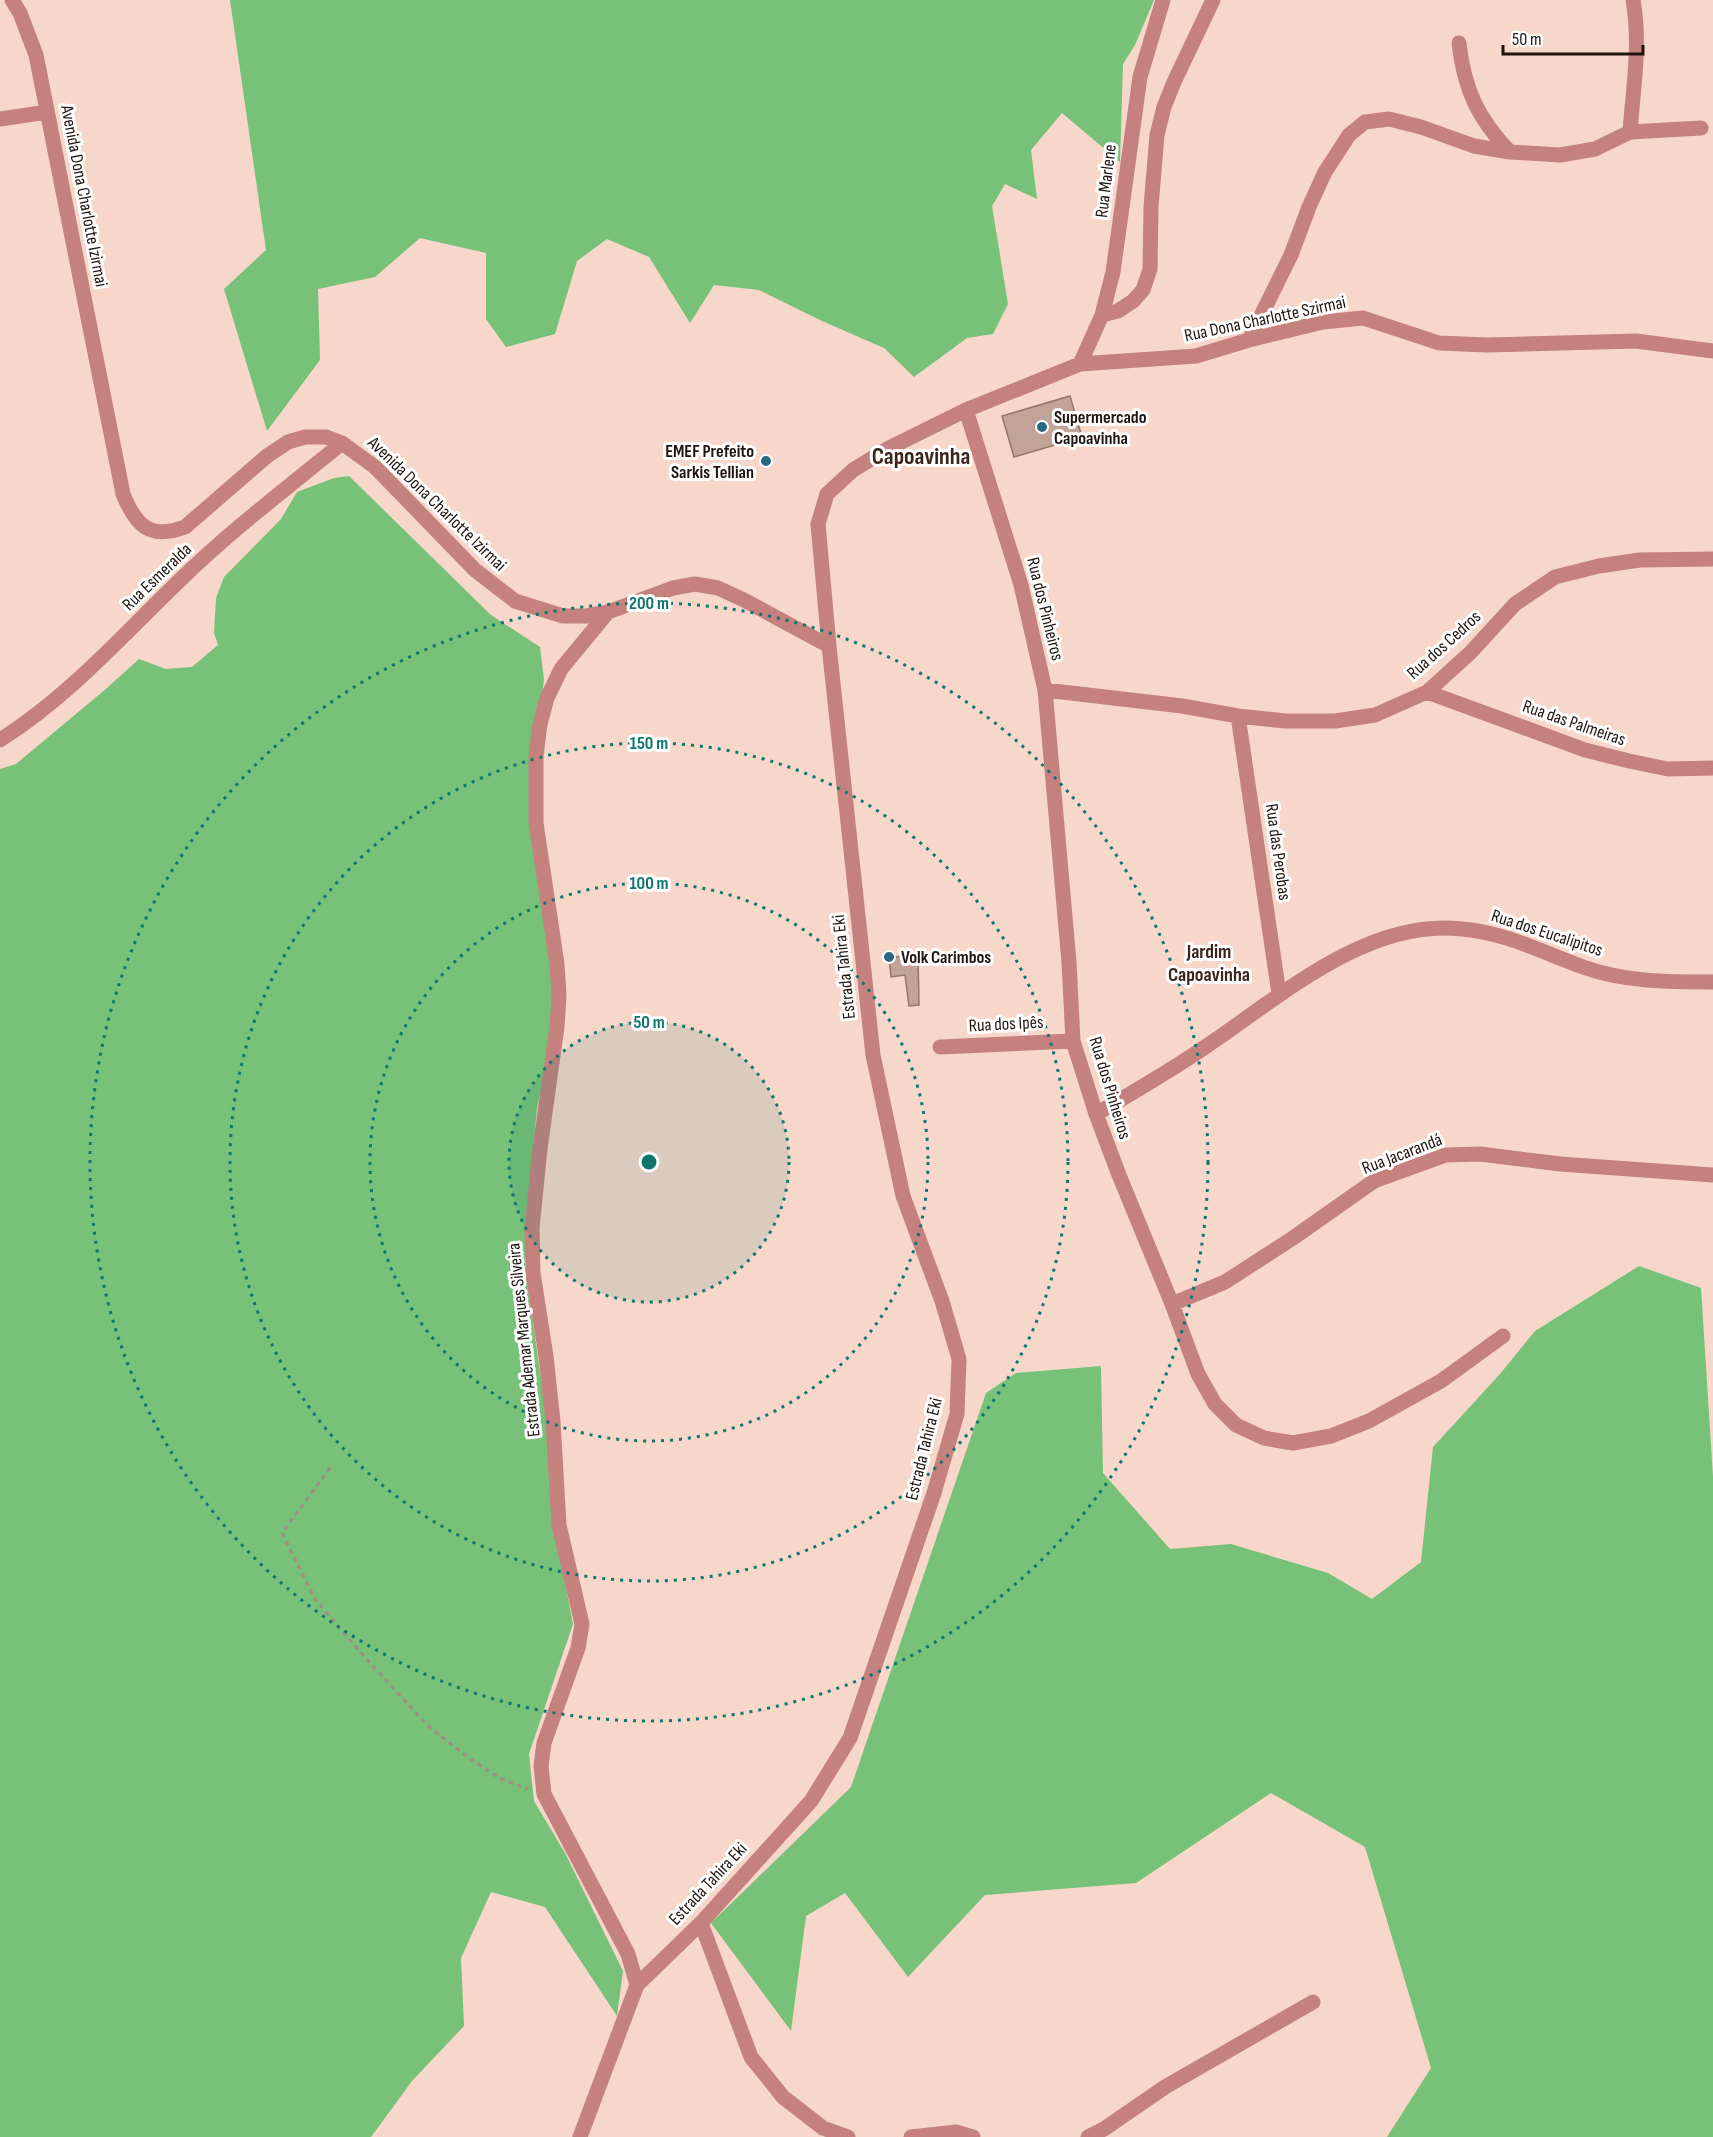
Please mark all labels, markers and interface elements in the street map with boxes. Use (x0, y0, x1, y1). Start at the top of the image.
scale bar (1503, 18, 1642, 56)
text: 50 m (1512, 29, 1542, 50)
street label: Avenida Dona Charlotte Izirmai (56, 102, 112, 289)
street label: Rua Marlene (1091, 143, 1121, 219)
street label: Rua Dona Charlotte Szirmai (1183, 292, 1347, 346)
place label: Supermercado Capoavinha (1054, 407, 1147, 449)
marker: Supermercado Capoavinha (1035, 420, 1049, 434)
street label: Avenida Dona Charlotte Izirmai (363, 432, 511, 576)
place label: EMEF Prefeito Sarkis Tellian (665, 441, 754, 483)
district label: Capoavinha (872, 442, 970, 471)
marker: EMEF Prefeito Sarkis Tellian (759, 454, 773, 468)
street label: Rua Esmeralda (118, 539, 196, 615)
street label: Rua dos Pinheiros (1022, 555, 1068, 663)
text: 200 m (629, 593, 669, 614)
street label: Rua dos Cedros (1403, 606, 1485, 684)
street label: Rua das Palmeiras (1520, 696, 1628, 750)
text: 150 m (630, 733, 668, 754)
street label: Rua das Perobas (1261, 802, 1295, 902)
text: 100 m (630, 873, 669, 894)
street label: Rua dos Eucalipitos (1489, 905, 1605, 961)
street label: Estrada Tahira Eki (828, 914, 860, 1020)
district label: Jardim Capoavinha (1168, 940, 1250, 987)
place label: Volk Carimbos (901, 947, 991, 968)
marker: Volk Carimbos (882, 950, 896, 964)
text: 50 m (633, 1012, 665, 1033)
street label: Rua dos Ipês (968, 1012, 1044, 1036)
street label: Rua dos Pinheiros (1085, 1034, 1135, 1142)
street label: Rua Jacarandá (1359, 1129, 1445, 1179)
centre of rings (639, 1152, 659, 1172)
street label: Estrada Ademar Marques Silveira (503, 1242, 545, 1438)
street label: Estrada Tahira Eki (901, 1396, 947, 1502)
street label: Estrada Tahira Eki (665, 1838, 751, 1930)

